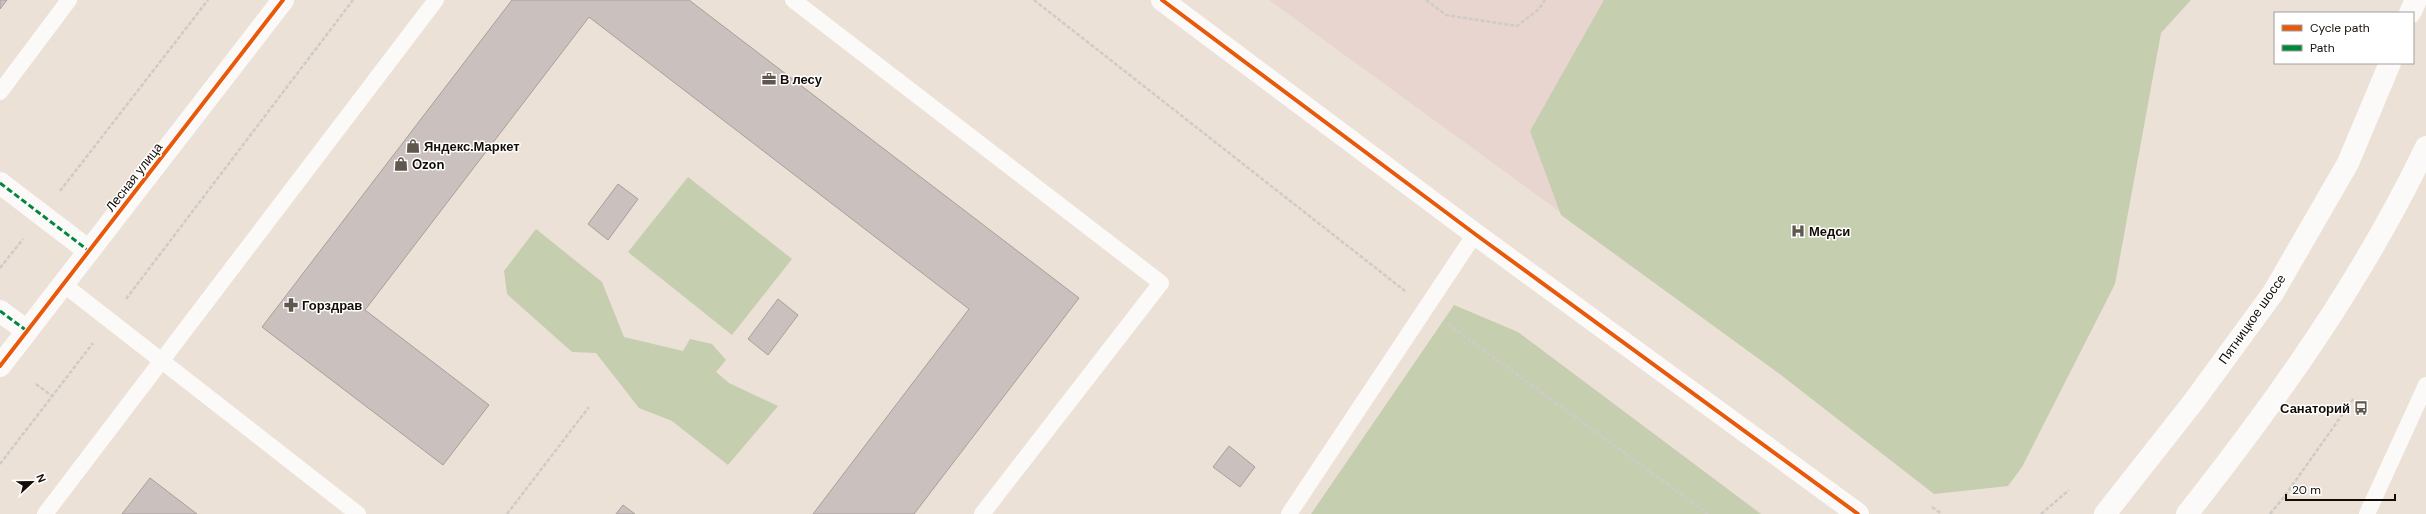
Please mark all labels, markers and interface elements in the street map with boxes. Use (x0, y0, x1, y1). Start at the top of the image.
legend (2274, 12, 2414, 64)
text: Cycle path (2310, 20, 2370, 36)
text: Path (2310, 40, 2335, 56)
office icon: В лесу (761, 71, 777, 87)
place label: В лесу (780, 71, 823, 88)
street label: Лесная улица (102, 138, 167, 215)
shop icon: Яндекс.Маркет (405, 138, 421, 154)
place label: Яндекс.Маркет (424, 138, 520, 155)
shop icon: Ozon (393, 156, 409, 172)
place label: Ozon (412, 156, 445, 173)
hospital icon: Медси (1790, 223, 1806, 239)
place label: Медси (1809, 223, 1850, 240)
street label: Пятницкое шоссе (2215, 271, 2289, 367)
pharmacy icon: Горздрав (283, 297, 299, 313)
place label: Горздрав (302, 297, 362, 314)
place label: Санаторий (2280, 400, 2350, 417)
bus stop icon: Санаторий (2353, 400, 2369, 416)
north arrow (12, 462, 52, 502)
text: N (33, 472, 49, 485)
scale bar (2286, 476, 2395, 502)
text: 20 m (2292, 482, 2321, 498)

